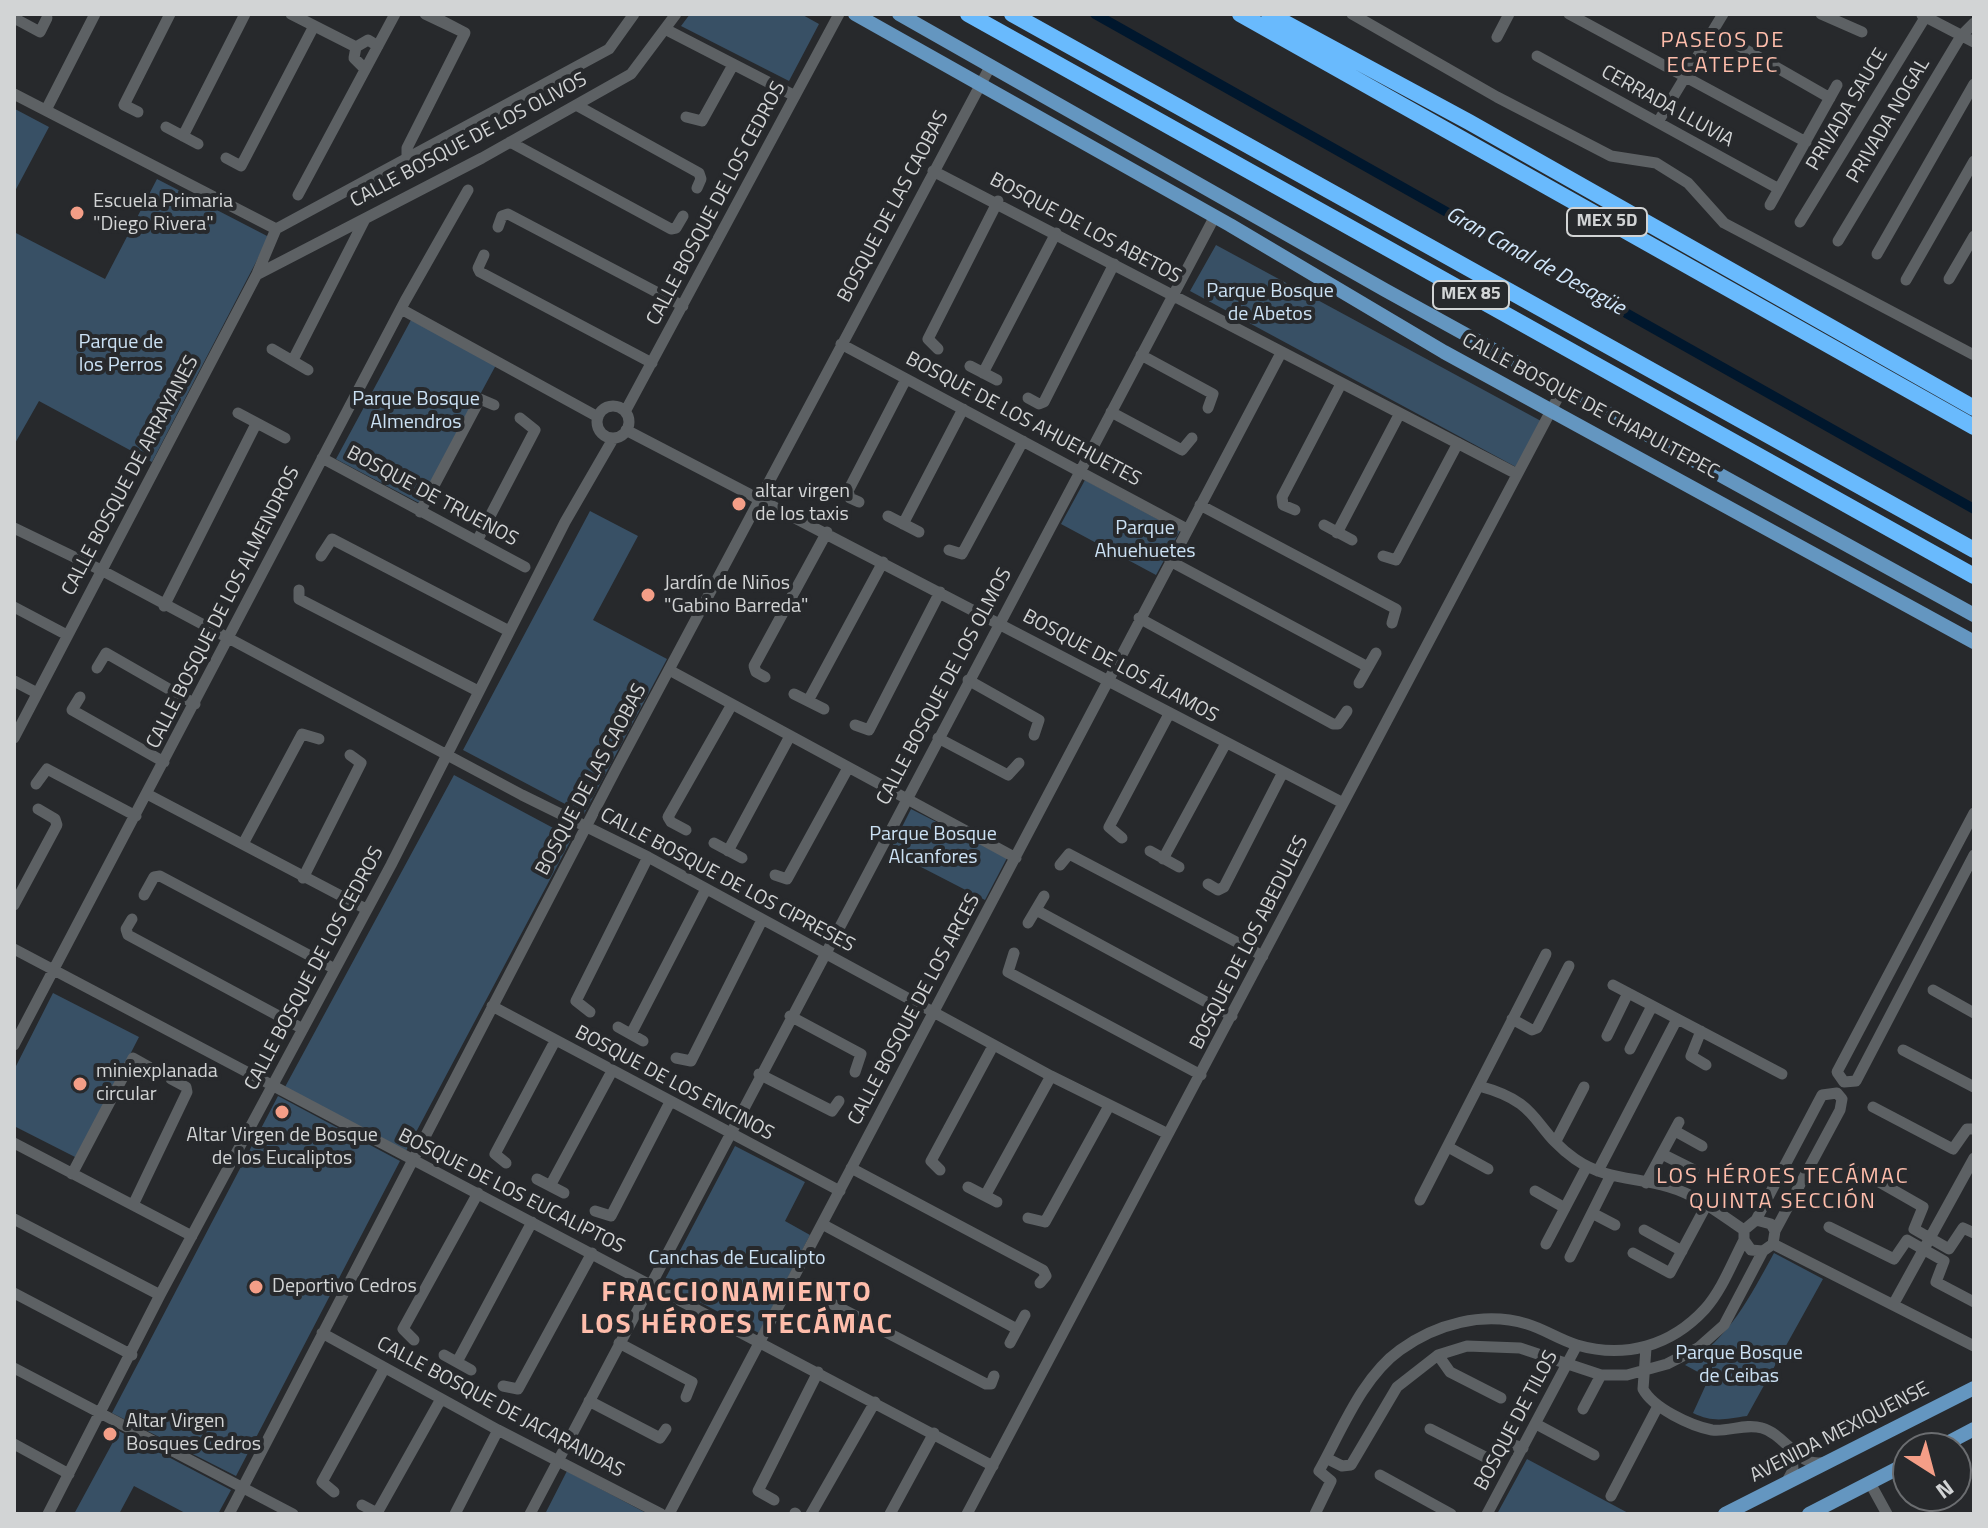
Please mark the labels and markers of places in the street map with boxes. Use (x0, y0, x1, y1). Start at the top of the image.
place label: Escuela Primaria "Diego Rivera" (93, 190, 233, 237)
marker: Escuela Primaria "Diego Rivera" (68, 204, 86, 222)
place label: altar virgen de los taxis (755, 480, 850, 527)
marker: altar virgen de los taxis (730, 495, 748, 513)
place label: Jardín de Niños "Gabino Barreda" (664, 572, 808, 619)
marker: Jardín de Niños "Gabino Barreda" (639, 586, 657, 604)
place label: miniexplanada circular (96, 1060, 218, 1107)
marker: miniexplanada circular (71, 1075, 89, 1093)
marker: Altar Virgen de Bosque de los Eucaliptos (273, 1103, 291, 1121)
place label: Altar Virgen de Bosque de los Eucaliptos (186, 1124, 378, 1171)
place label: Deportivo Cedros (272, 1275, 417, 1299)
marker: Deportivo Cedros (247, 1278, 265, 1296)
place label: Altar Virgen Bosques Cedros (126, 1410, 261, 1457)
marker: Altar Virgen Bosques Cedros (101, 1425, 119, 1443)

